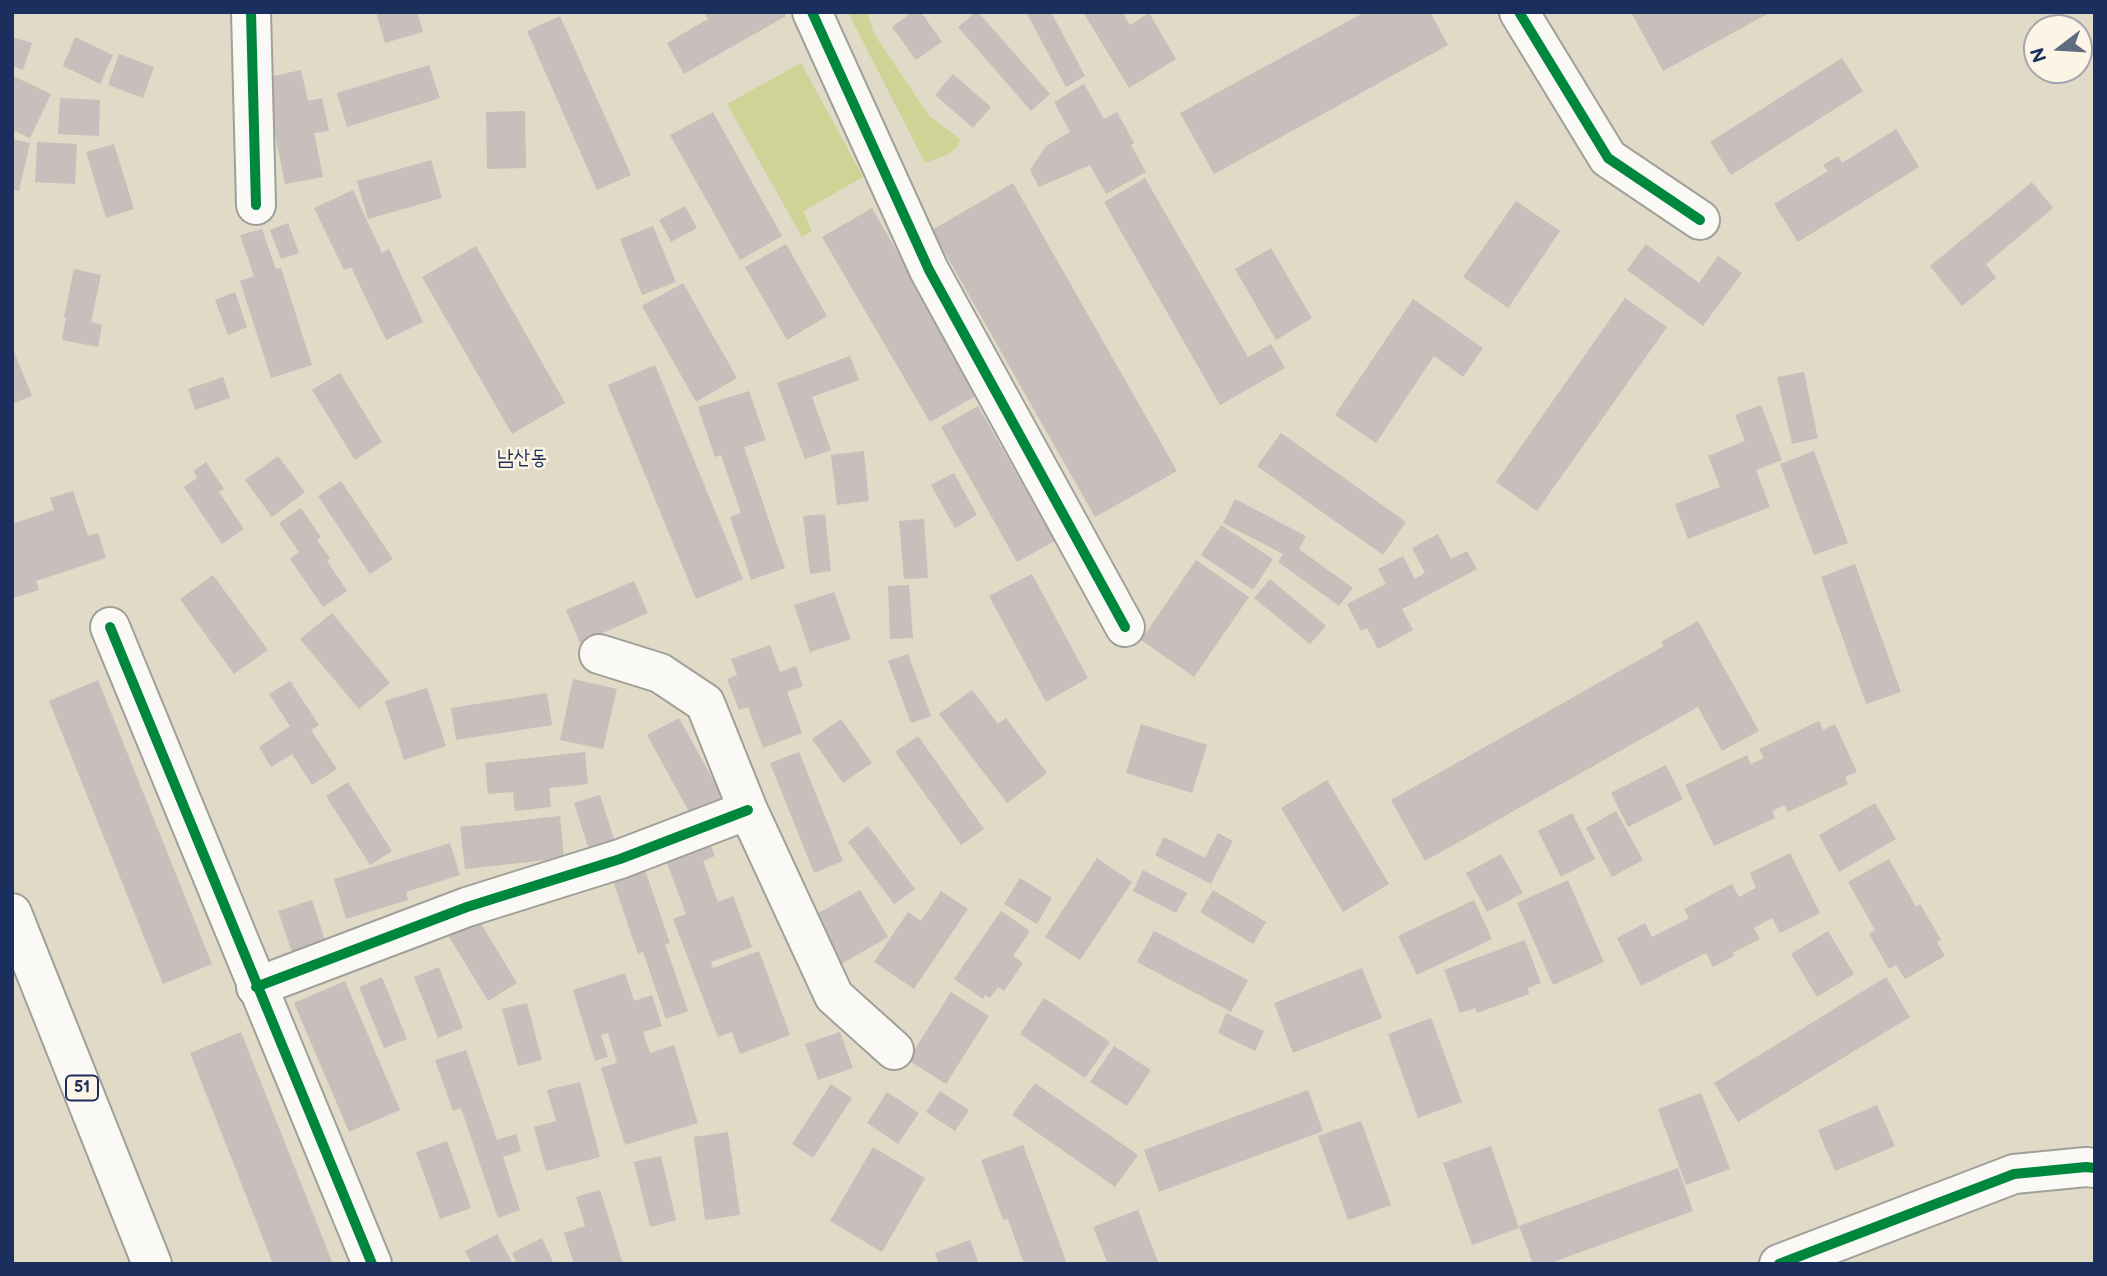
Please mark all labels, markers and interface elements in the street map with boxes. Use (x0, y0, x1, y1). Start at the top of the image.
north arrow (2023, 14, 2093, 84)
text: N (2026, 45, 2052, 65)
district label: 남산동 (497, 446, 547, 472)
road number: 51 (66, 1076, 98, 1100)

